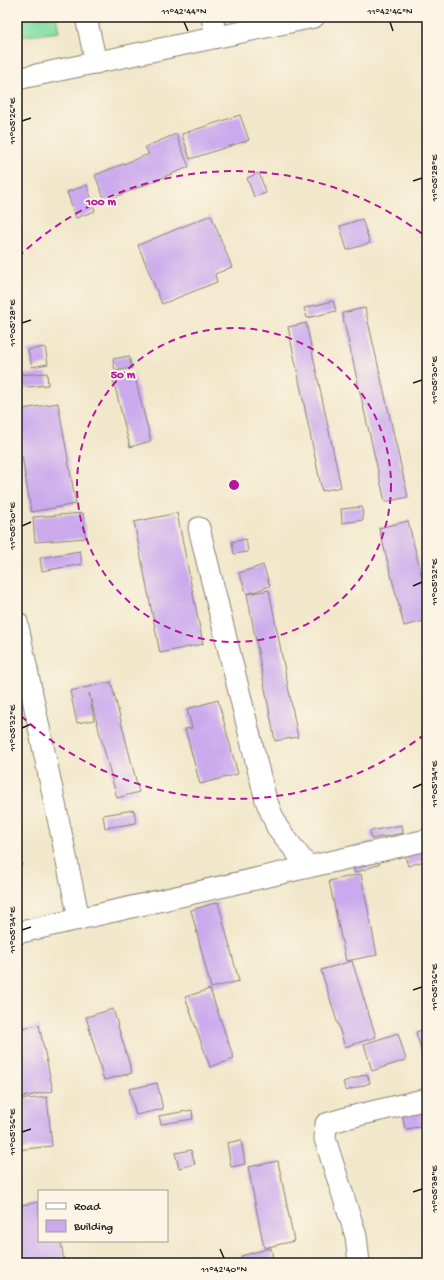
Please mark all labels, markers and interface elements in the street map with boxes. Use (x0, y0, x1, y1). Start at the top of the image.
text: 11°42'44"N (161, 6, 207, 18)
text: 11°42'46"N (366, 6, 413, 18)
text: 11°05'26"E (7, 97, 19, 145)
text: 11°05'28"E (429, 154, 441, 202)
text: 100 m (85, 196, 116, 210)
text: 11°05'28"E (7, 299, 19, 347)
text: 11°05'30"E (429, 356, 441, 405)
text: 50 m (111, 369, 136, 383)
centre of rings (227, 478, 241, 492)
text: 11°05'30"E (7, 502, 19, 551)
text: 11°05'32"E (429, 558, 441, 606)
text: 11°05'32"E (7, 704, 19, 752)
text: 11°05'34"E (429, 760, 441, 808)
text: 11°05'34"E (7, 906, 19, 954)
text: 11°05'36"E (429, 963, 441, 1011)
text: 11°05'36"E (7, 1108, 19, 1156)
text: 11°05'38"E (429, 1165, 441, 1214)
legend (38, 1190, 168, 1242)
text: Road (74, 1201, 101, 1215)
text: Building (73, 1221, 113, 1235)
text: 11°42'40"N (200, 1264, 247, 1276)

